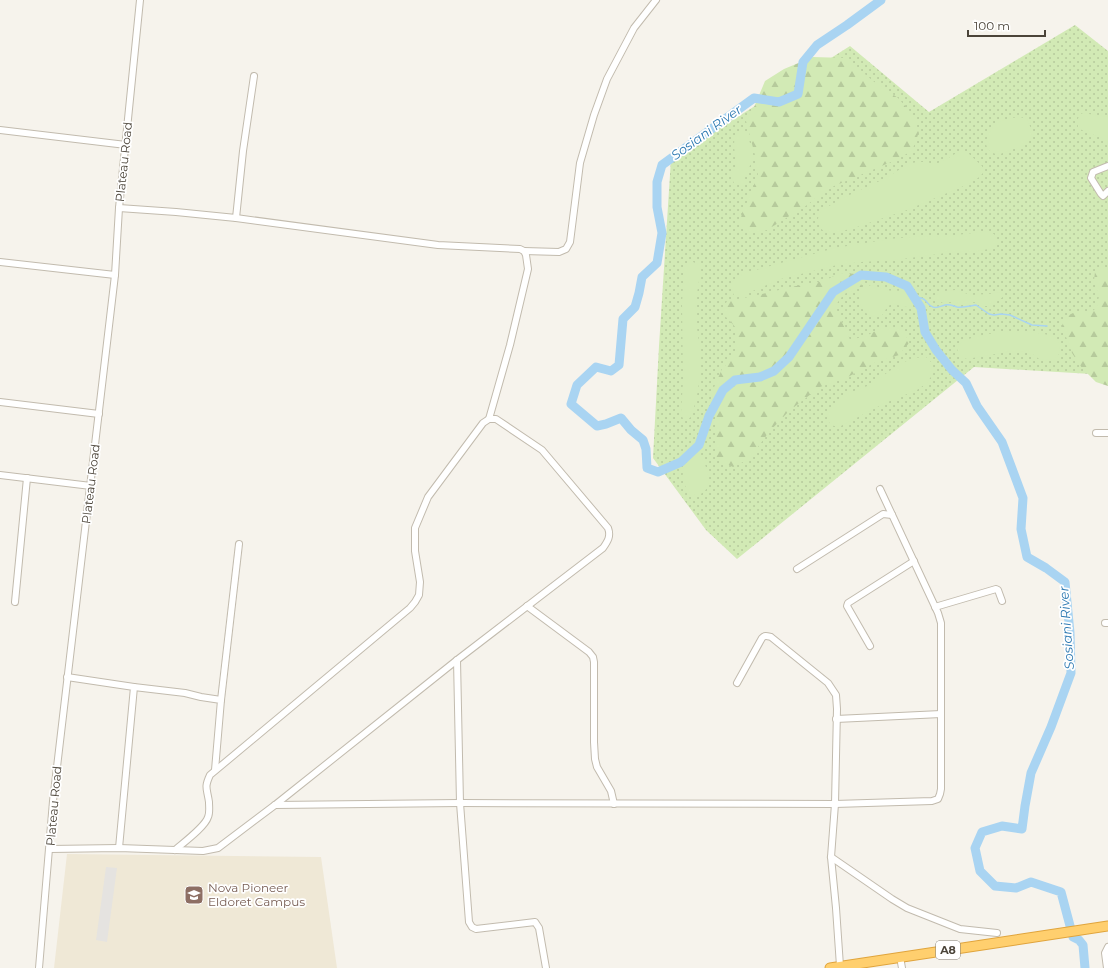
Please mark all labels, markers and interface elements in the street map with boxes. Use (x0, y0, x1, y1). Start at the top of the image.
scale bar (968, 12, 1045, 38)
text: 100 m (974, 18, 1010, 33)
water label: Sosiani River (668, 101, 745, 163)
street label: Plateau Road (112, 121, 135, 203)
street label: Plateau Road (78, 443, 103, 525)
water label: Sosiani River (1055, 585, 1077, 670)
street label: Plateau Road (43, 765, 64, 847)
place label: Nova Pioneer Eldoret Campus (208, 880, 305, 909)
school or university icon: Nova Pioneer Eldoret Campus (183, 884, 205, 906)
road number: A8 (936, 941, 960, 959)

